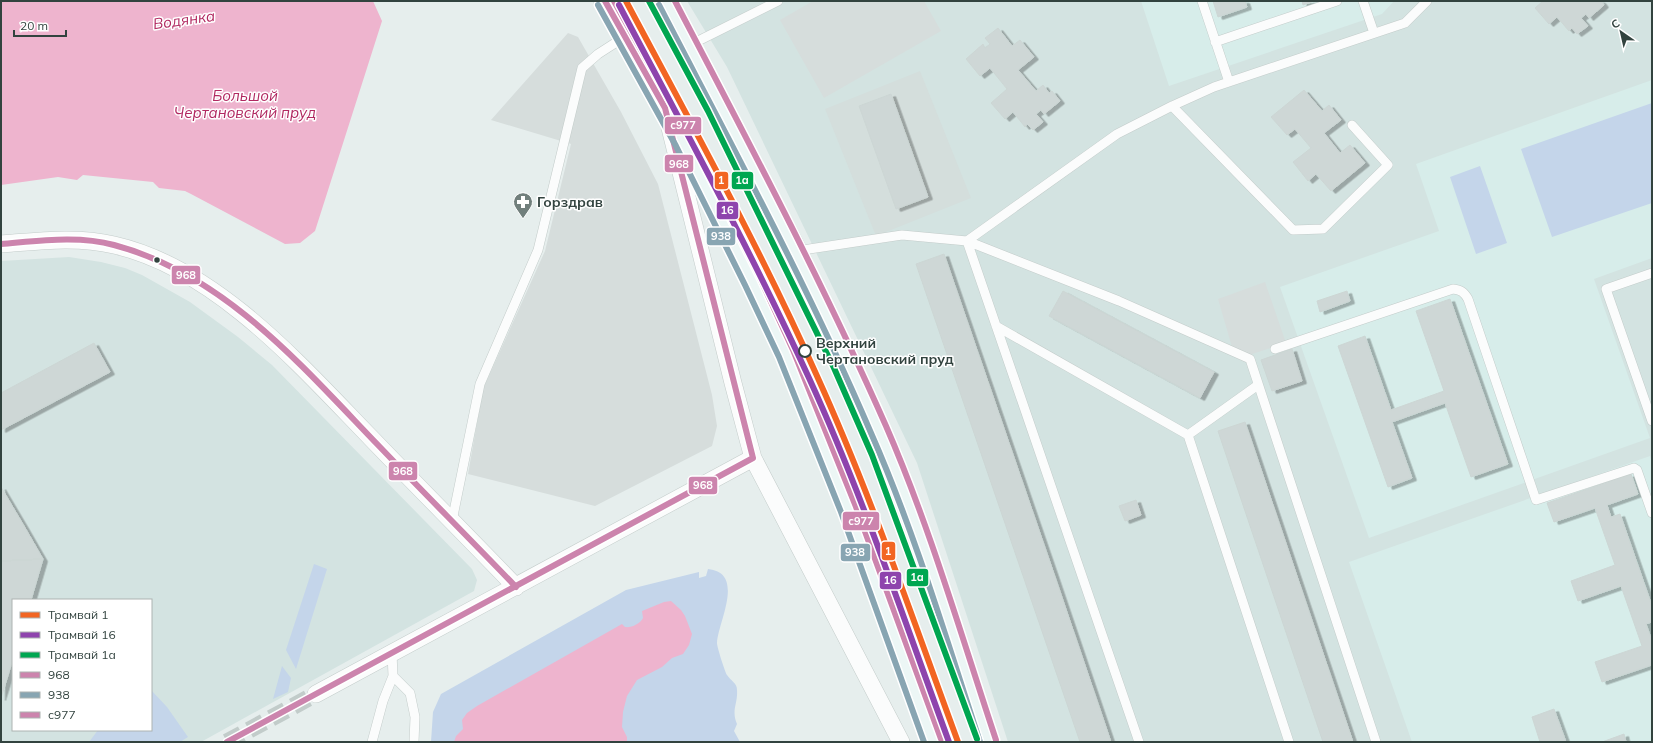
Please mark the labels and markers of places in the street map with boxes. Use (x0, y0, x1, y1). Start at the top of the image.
pharmacy icon: Горздрав (512, 191, 534, 219)
place label: Горздрав (537, 193, 603, 211)
unlabelled marker (152, 255, 162, 265)
place label: Верхний Чертановский пруд (816, 334, 954, 368)
marker: Верхний Чертановский пруд (798, 344, 812, 358)

